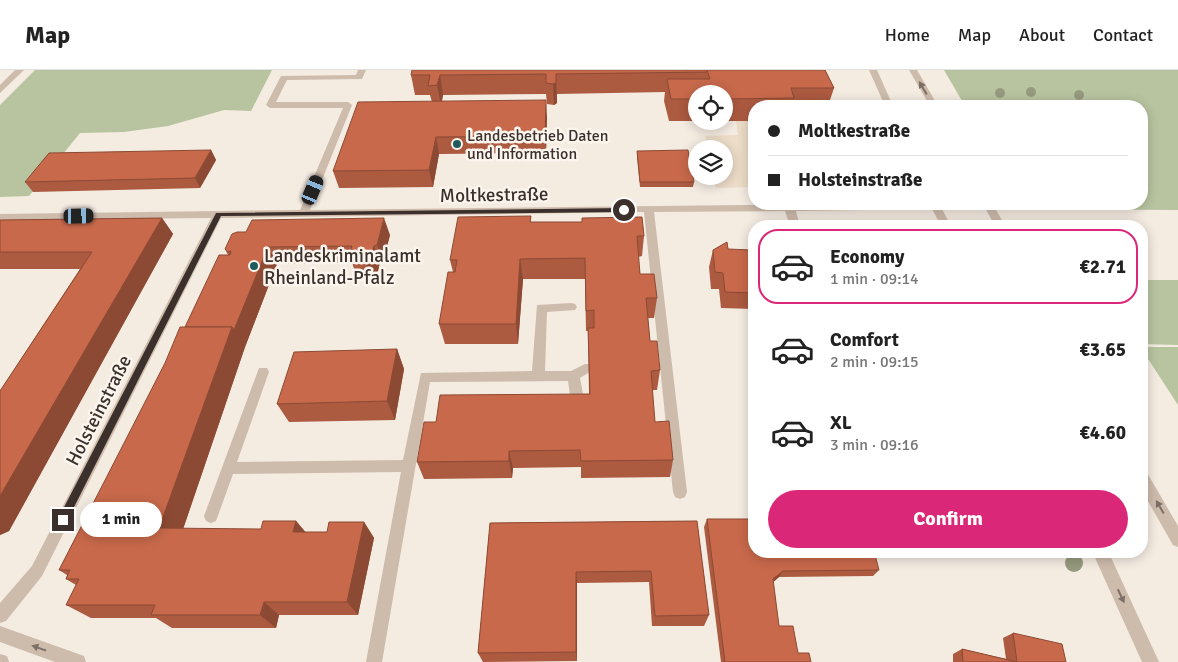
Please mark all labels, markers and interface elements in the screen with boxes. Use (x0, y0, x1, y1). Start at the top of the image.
text: Map (25, 20, 70, 50)
text: Home (885, 24, 930, 46)
text: Map (958, 24, 991, 46)
text: About (1019, 24, 1065, 46)
text: Contact (1093, 24, 1153, 46)
one-way arrow (919, 82, 928, 95)
map controls (688, 85, 733, 185)
button: locate (688, 85, 733, 130)
text: Moltkestraße (798, 119, 910, 143)
place label: Landesbetrieb Daten und Information (467, 126, 608, 164)
marker: Landesbetrieb Daten und Information (451, 138, 463, 150)
button: layers (688, 140, 733, 185)
text: Holsteinstraße (798, 168, 922, 192)
car (300, 173, 325, 207)
street label: Moltkestraße (439, 182, 549, 208)
route start (613, 199, 635, 221)
car (63, 208, 94, 224)
place label: Landeskriminalamt Rheinland-Pfalz (264, 244, 421, 290)
icon: car (770, 244, 815, 289)
text: Economy (830, 245, 904, 269)
text: €2.71 (1080, 255, 1126, 279)
marker: Landeskriminalamt Rheinland-Pfalz (248, 260, 260, 272)
text: 1 min · 09:14 (830, 269, 919, 289)
icon: car (770, 327, 815, 372)
text: Comfort (830, 328, 899, 352)
text: €3.65 (1080, 338, 1126, 362)
street label: Holsteinstraße (61, 351, 137, 470)
text: 2 min · 09:15 (830, 352, 919, 372)
icon: car (770, 410, 815, 455)
text: XL (830, 411, 852, 435)
text: €4.60 (1080, 421, 1126, 445)
text: 3 min · 09:16 (830, 435, 919, 455)
button: Confirm (768, 490, 1128, 548)
one-way arrow (1155, 501, 1164, 514)
callout: 1 min (80, 502, 163, 538)
route end (52, 509, 74, 531)
text: 1 min (102, 509, 140, 529)
one-way arrow (1117, 589, 1125, 603)
one-way arrow (31, 644, 46, 652)

